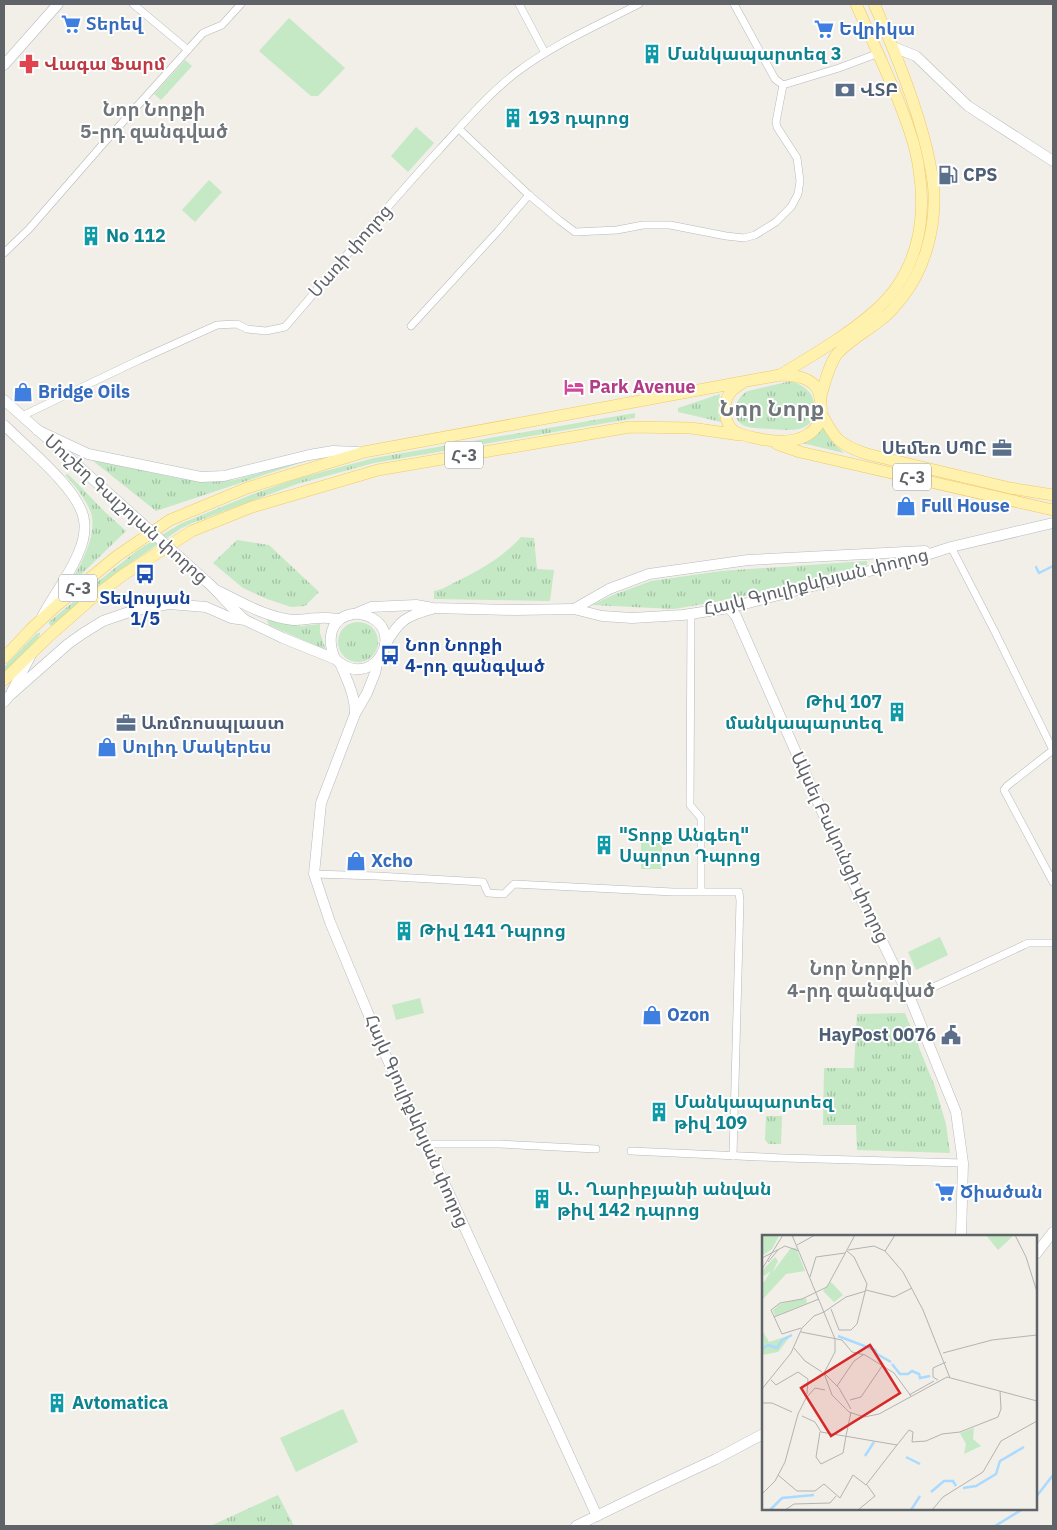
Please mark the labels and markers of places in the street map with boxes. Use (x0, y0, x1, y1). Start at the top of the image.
place label: Տերեվ (86, 12, 144, 35)
supermarket icon: Տերեվ (60, 13, 82, 35)
place label: Եվրիկա (839, 17, 915, 40)
supermarket icon: Եվրիկա (813, 18, 835, 40)
place label: Մանկապարտեզ 3 (667, 42, 842, 65)
building icon: Մանկապարտեզ 3 (641, 43, 663, 65)
place label: Վագա Ֆարմ (44, 52, 166, 75)
pharmacy icon: Վագա Ֆարմ (18, 53, 40, 75)
place label: ՎՏԲ (860, 78, 898, 101)
bank icon: ՎՏԲ (834, 79, 856, 101)
place label: 193 դպրոց (528, 106, 630, 129)
building icon: 193 դպրոց (502, 107, 524, 129)
place label: CPS (963, 163, 998, 186)
fuel station icon: CPS (937, 164, 959, 186)
place label: No 112 (106, 224, 166, 247)
building icon: No 112 (80, 225, 102, 247)
place label: Park Avenue (589, 375, 696, 398)
hotel icon: Park Avenue (563, 376, 585, 398)
place label: Bridge Oils (38, 380, 130, 403)
shop icon: Bridge Oils (12, 381, 34, 403)
place label: Սեմեռ ՍՊԸ (881, 436, 987, 459)
office icon: Սեմեռ ՍՊԸ (991, 437, 1013, 459)
place label: Full House (921, 494, 1010, 517)
shop icon: Full House (895, 495, 917, 517)
bus stop icon: Տեվոսյան 1/5 (134, 563, 156, 585)
place label: Տեվոսյան 1/5 (99, 586, 191, 630)
place label: Նոր Նորքի 4-րդ զանգված (405, 633, 545, 677)
bus stop icon: Նոր Նորքի 4-րդ զանգված (379, 644, 401, 666)
place label: Թիվ 107 մանկապարտեզ (725, 690, 883, 734)
building icon: Թիվ 107 մանկապարտեզ (886, 701, 908, 723)
place label: Առմռոսպլաստ (141, 711, 285, 734)
office icon: Առմռոսպլաստ (115, 712, 137, 734)
place label: Սոլիդ Մակերես (122, 735, 271, 758)
shop icon: Սոլիդ Մակերես (96, 736, 118, 758)
place label: "Տորք Անգեղ" Սպորտ Դպրոց (619, 823, 761, 867)
building icon: "Տորք Անգեղ" Սպորտ Դպրոց (593, 834, 615, 856)
place label: Xcho (371, 849, 413, 872)
shop icon: Xcho (345, 850, 367, 872)
place label: Թիվ 141 Դպրոց (419, 919, 566, 942)
building icon: Թիվ 141 Դպրոց (393, 920, 415, 942)
place label: Ozon (667, 1003, 710, 1026)
shop icon: Ozon (641, 1004, 663, 1026)
place label: HayPost 0076 (818, 1023, 936, 1046)
public building icon: HayPost 0076 (940, 1024, 962, 1046)
place label: Մանկապարտեզ թիվ 109 (674, 1090, 835, 1134)
building icon: Մանկապարտեզ թիվ 109 (648, 1101, 670, 1123)
place label: Ա․ Ղարիբյանի անվան թիվ 142 դպրոց (557, 1177, 771, 1221)
place label: Ծիածան (960, 1180, 1043, 1203)
supermarket icon: Ծիածան (934, 1181, 956, 1203)
building icon: Ա․ Ղարիբյանի անվան թիվ 142 դպրոց (531, 1188, 553, 1210)
place label: Avtomatica (72, 1391, 168, 1414)
building icon: Avtomatica (46, 1392, 68, 1414)

